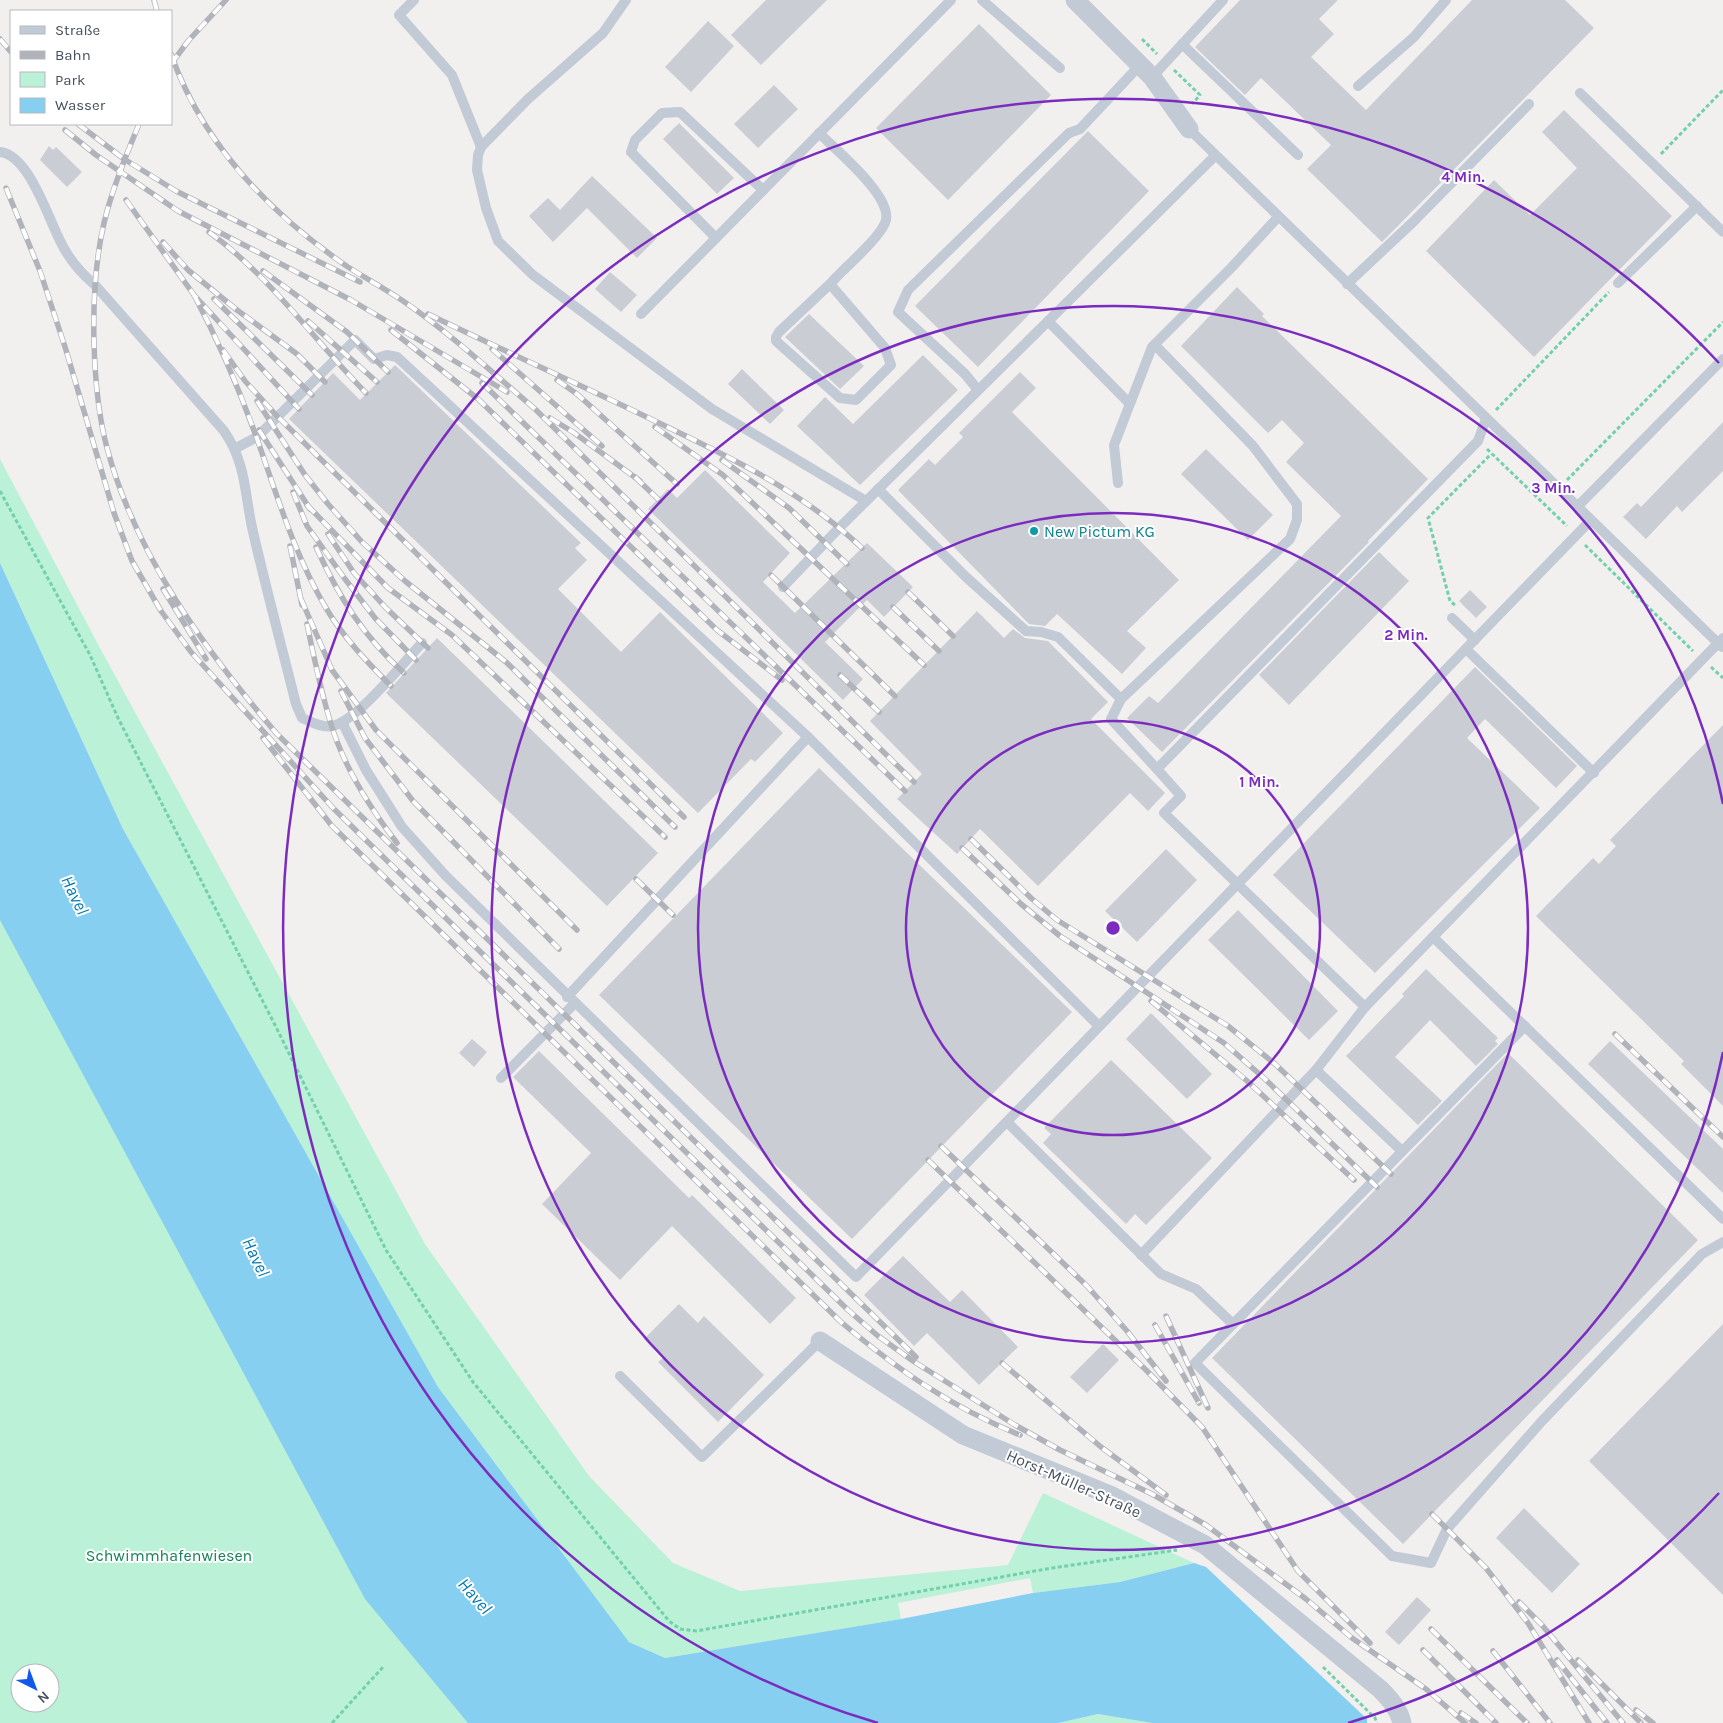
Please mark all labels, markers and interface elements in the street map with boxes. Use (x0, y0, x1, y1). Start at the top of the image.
legend (10, 10, 172, 125)
text: Straße (55, 21, 100, 39)
text: Bahn (55, 46, 91, 64)
text: Park (55, 71, 85, 89)
text: Wasser (55, 96, 106, 114)
text: 4 Min. (1441, 168, 1485, 186)
text: 3 Min. (1531, 479, 1575, 497)
place label: New Pictum KG (1044, 522, 1155, 541)
marker: New Pictum KG (1028, 525, 1040, 537)
text: 2 Min. (1384, 626, 1428, 644)
text: 1 Min. (1239, 773, 1279, 791)
water label: Havel (56, 872, 94, 919)
centre of rings (1104, 919, 1122, 937)
water label: Havel (237, 1234, 275, 1281)
street label: Horst-Müller-Straße (1004, 1445, 1144, 1522)
park label: Schwimmhafenwiesen (86, 1546, 252, 1565)
water label: Havel (453, 1573, 497, 1619)
north arrow (10, 1663, 60, 1713)
text: N (34, 1688, 53, 1707)

